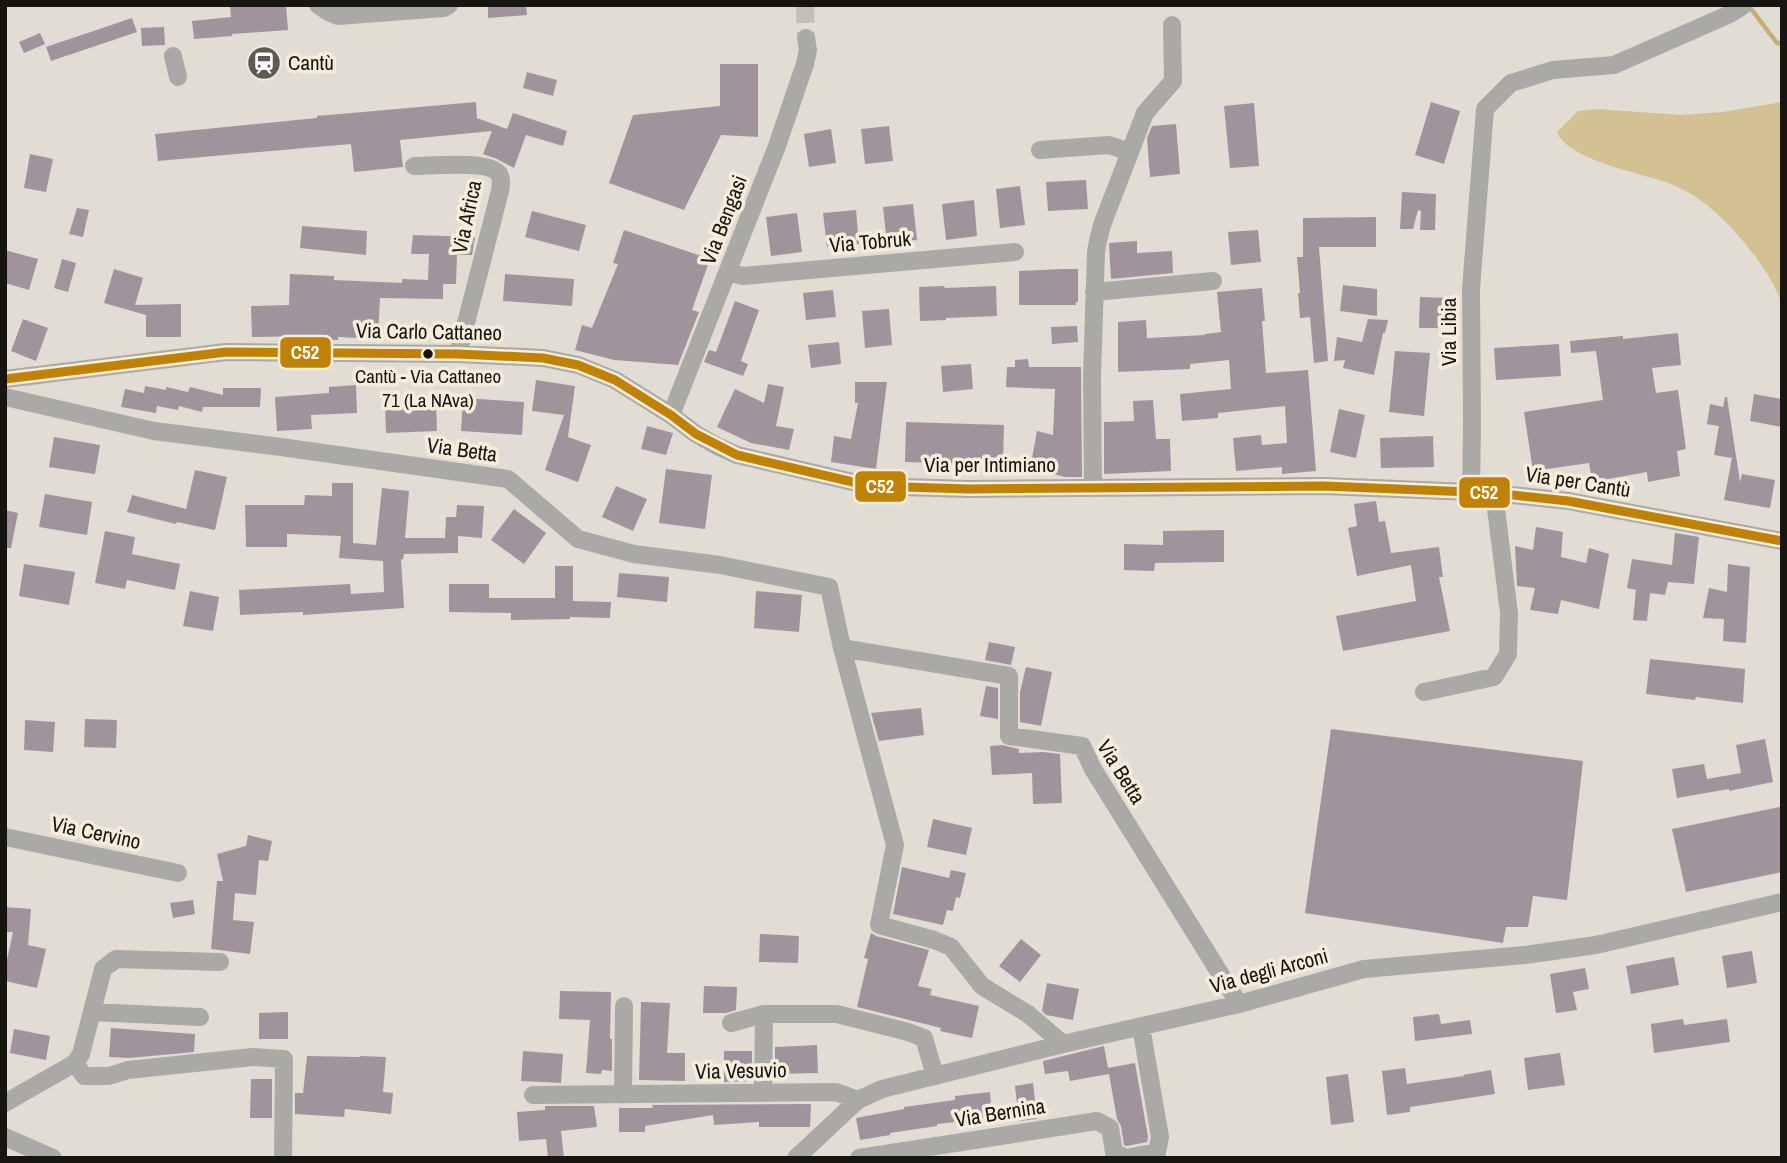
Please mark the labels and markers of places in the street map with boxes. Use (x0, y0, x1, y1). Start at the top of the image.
station icon: Cantù (245, 44, 283, 82)
place label: Cantù (288, 48, 334, 77)
marker: Cantù - Via Cattaneo 71 (La NAva) (421, 347, 435, 361)
place label: Cantù - Via Cattaneo 71 (La NAva) (355, 363, 501, 413)

